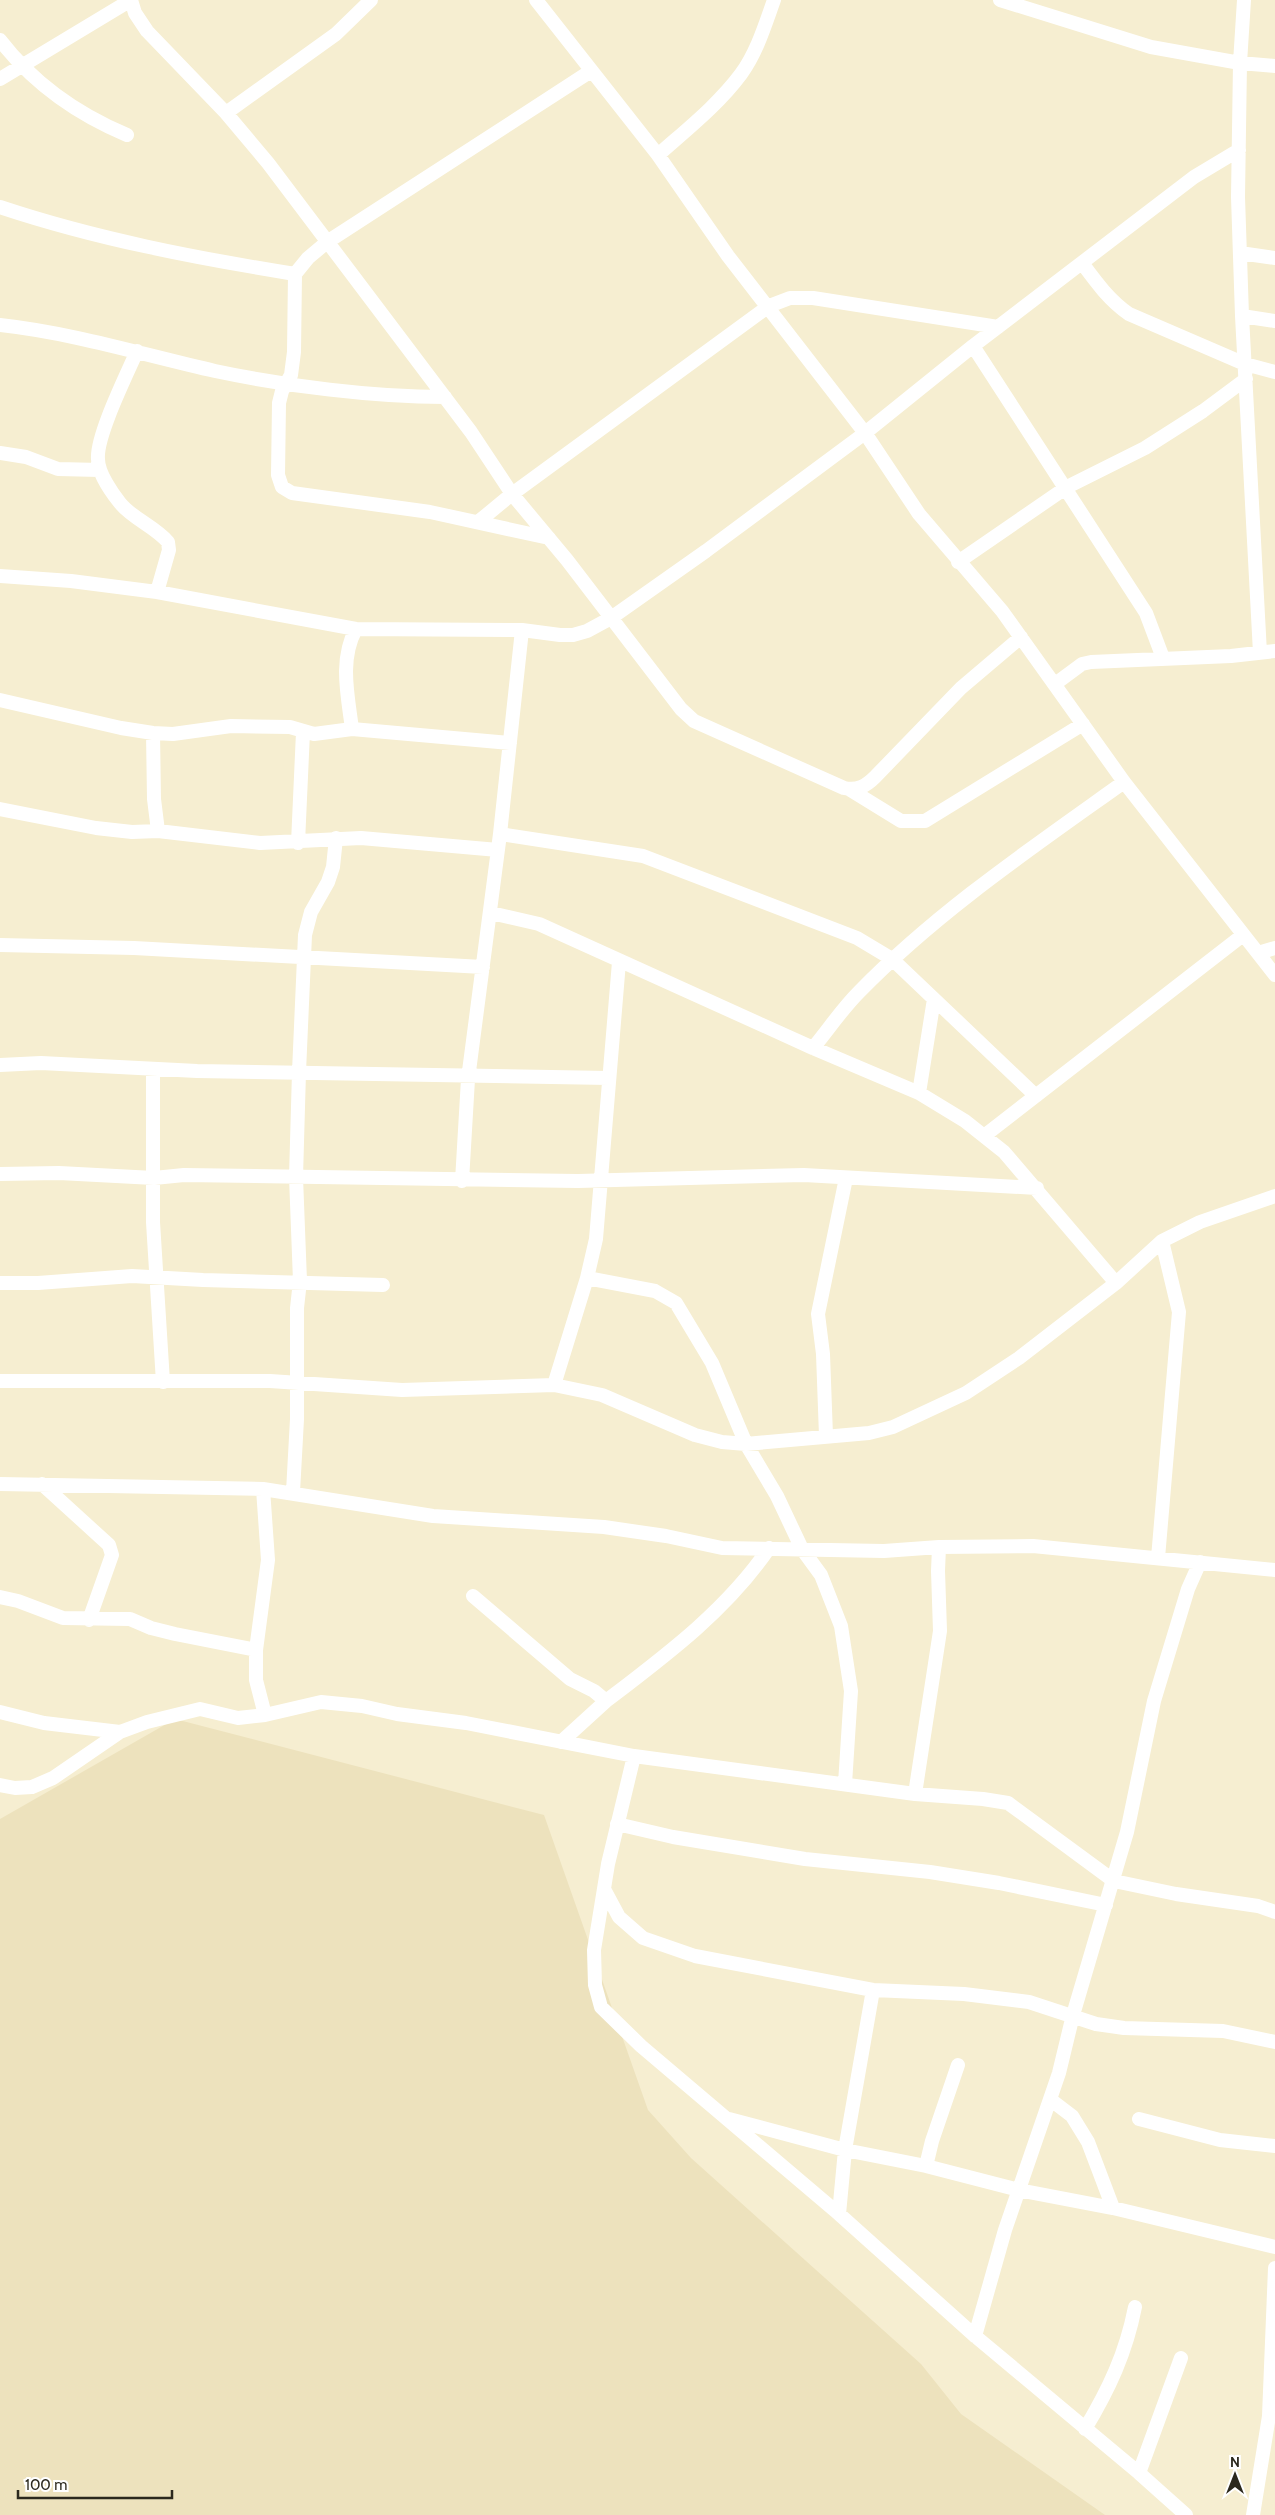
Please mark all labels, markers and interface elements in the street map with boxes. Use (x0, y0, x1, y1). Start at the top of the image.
north arrow (1210, 2450, 1260, 2500)
text: N (1230, 2453, 1240, 2471)
scale bar (18, 2468, 171, 2500)
text: 100 m (25, 2476, 67, 2494)

